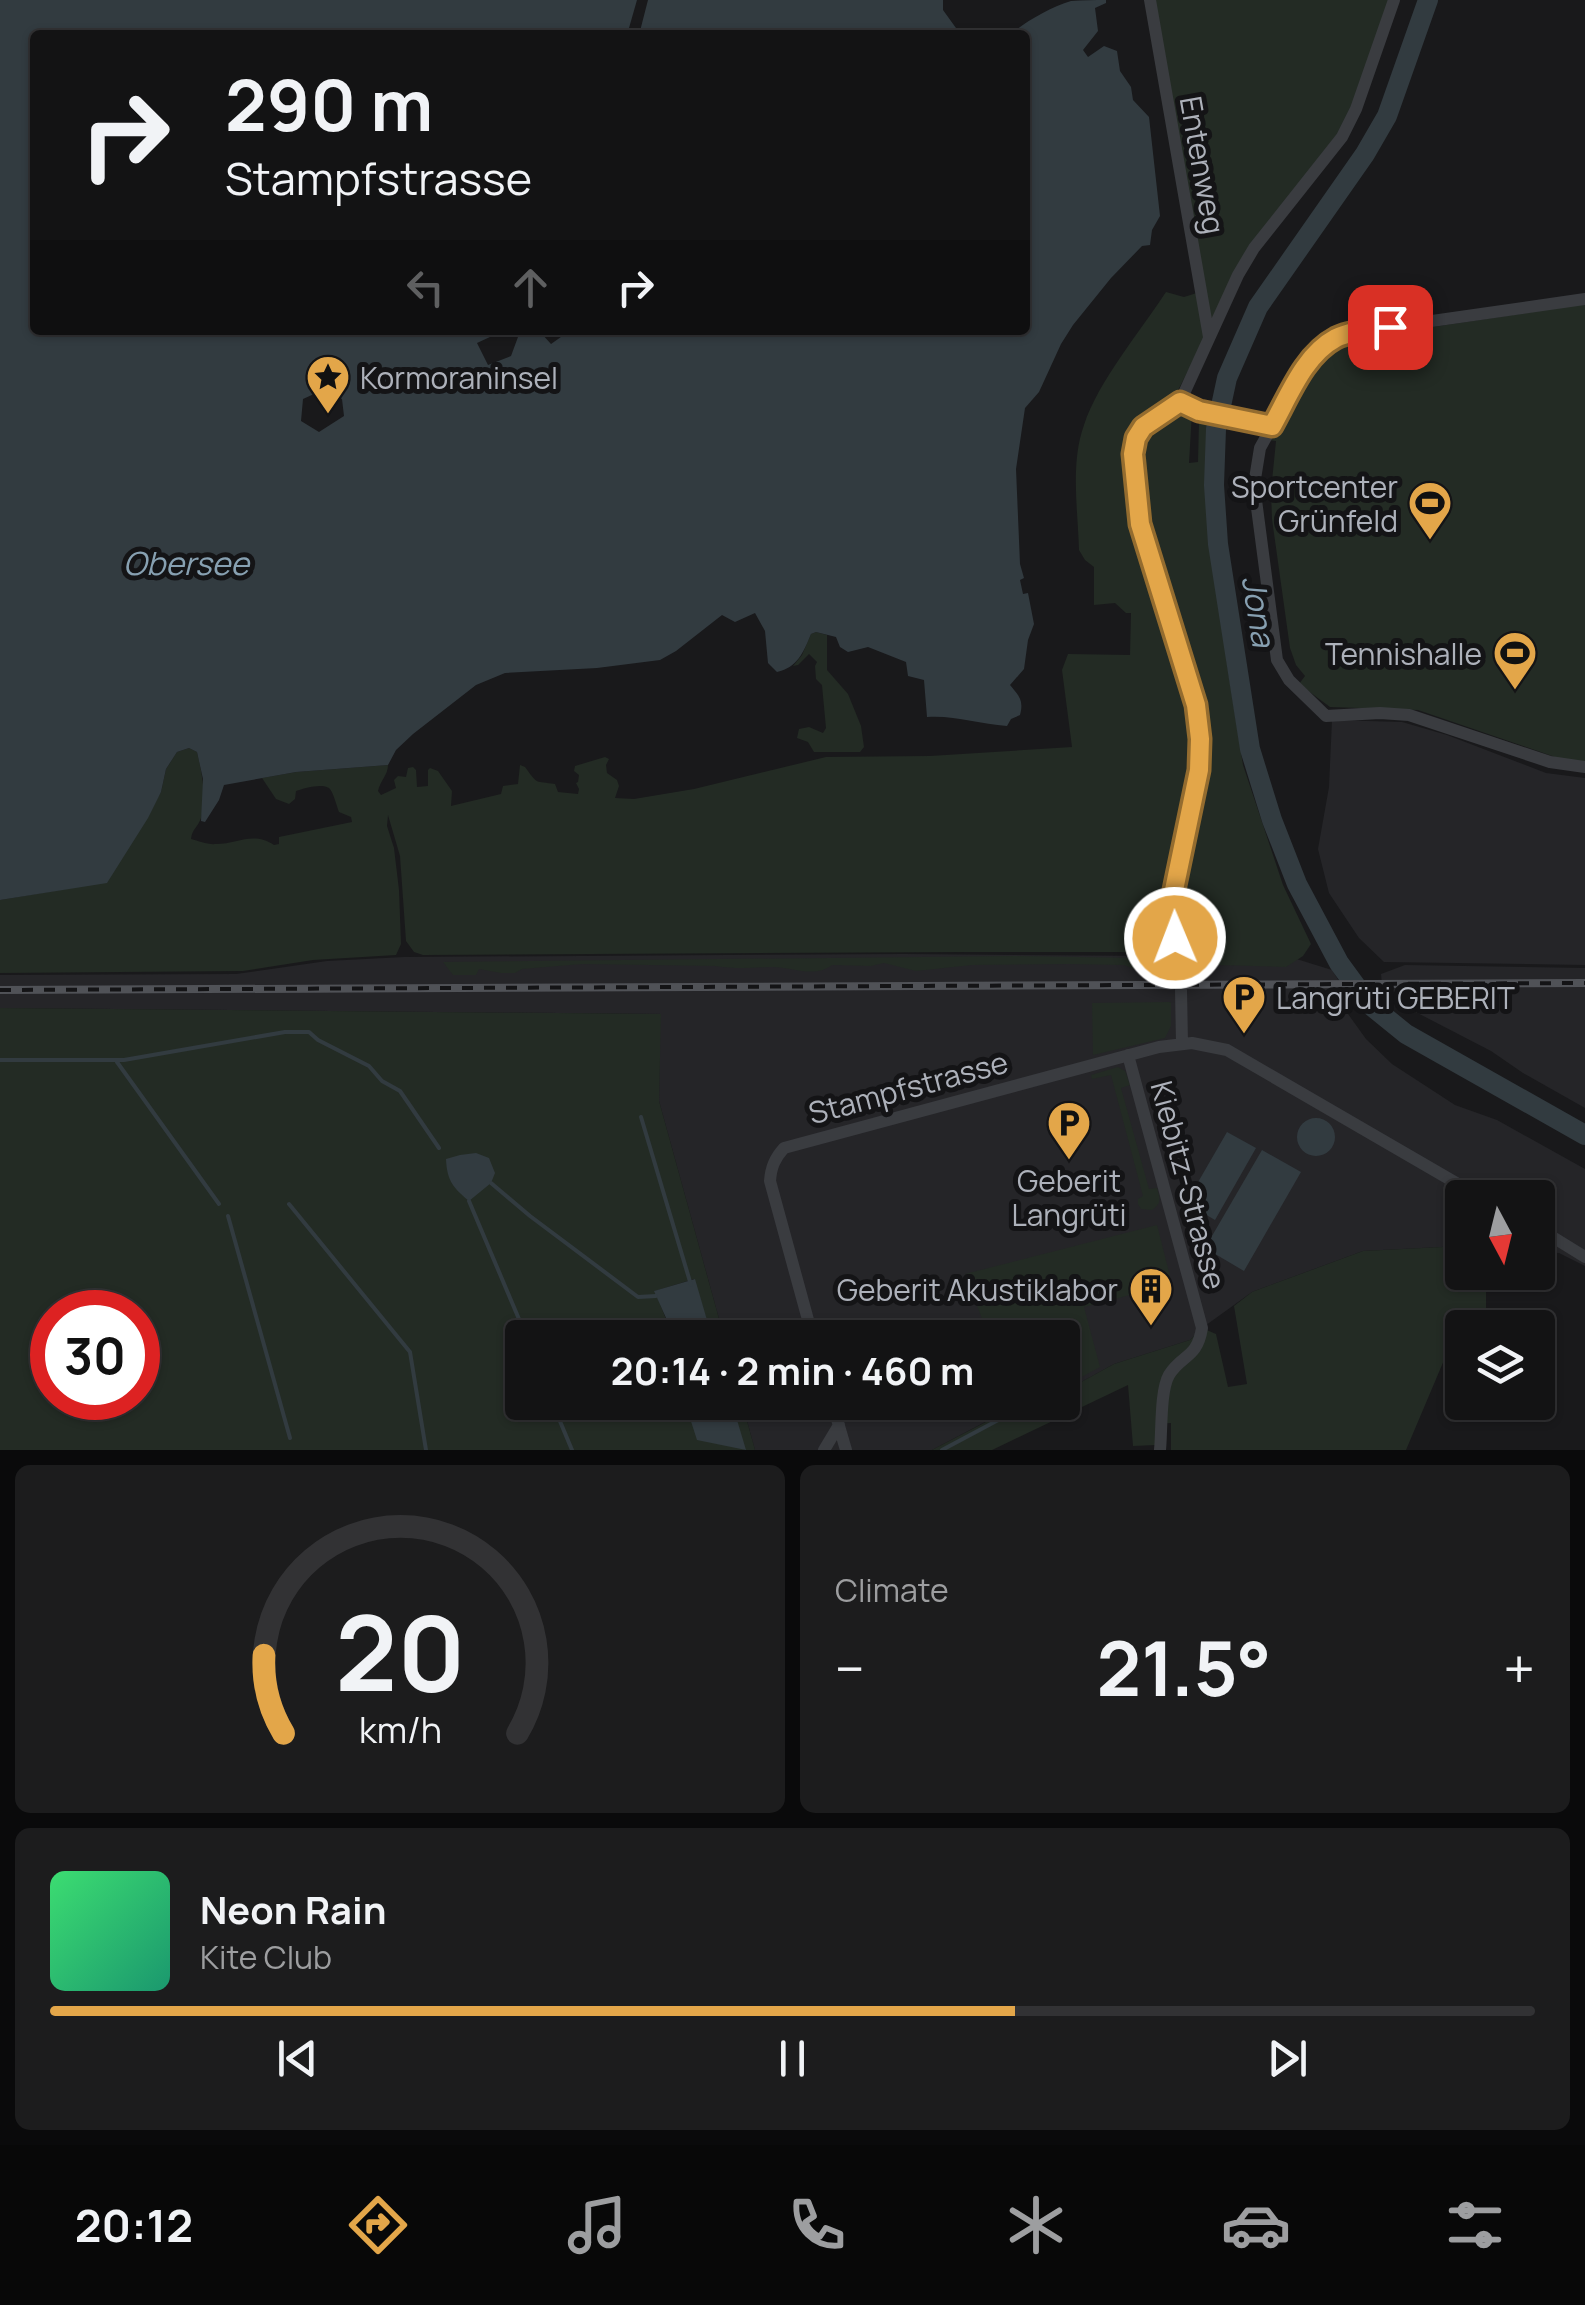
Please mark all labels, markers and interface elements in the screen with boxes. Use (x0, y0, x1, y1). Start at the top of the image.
text: 290 m (225, 56, 433, 152)
icon: right (60, 70, 190, 200)
street label: Entenweg (1171, 93, 1235, 237)
text: Stampfstrasse (225, 147, 532, 209)
icon: left (398, 260, 453, 315)
icon: ahead (503, 260, 558, 315)
icon: right (608, 260, 663, 315)
pin (1348, 285, 1433, 370)
icon: arrive (1363, 300, 1418, 355)
place icon: Kormoraninsel (305, 354, 351, 415)
place label: Kormoraninsel (360, 357, 558, 398)
place label: Sportcenter Grünfeld (1231, 466, 1398, 541)
sports icon: Sportcenter Grünfeld (1407, 480, 1453, 541)
water label: Obersee (123, 541, 251, 585)
water label: Jona (1232, 573, 1287, 651)
sports icon: Tennishalle (1492, 630, 1538, 691)
place label: Tennishalle (1325, 633, 1482, 674)
position arrow (1123, 886, 1227, 990)
parking icon: Langrüti GEBERIT (1221, 974, 1267, 1035)
place label: Langrüti GEBERIT (1276, 977, 1515, 1018)
street label: Stampfstrasse (804, 1041, 1012, 1133)
street label: Kiebitz-Strasse (1141, 1076, 1237, 1294)
parking icon: Geberit Langrüti (1046, 1100, 1092, 1161)
place label: Geberit Langrüti (1011, 1160, 1127, 1235)
north arrow (1445, 1180, 1555, 1290)
map controls (1445, 1180, 1555, 1420)
building icon: Geberit Akustiklabor (1128, 1266, 1174, 1327)
place label: Geberit Akustiklabor (837, 1269, 1118, 1310)
speed limit sign: 30 (30, 1290, 160, 1420)
button: layers (1445, 1310, 1555, 1420)
text: 20:14 · 2 min · 460 m (611, 1344, 974, 1396)
text: Climate (835, 1568, 949, 1612)
text: 20 (335, 1580, 465, 1722)
text: 21.5° (1097, 1616, 1271, 1719)
text: − (835, 1630, 865, 1706)
text: + (1503, 1630, 1535, 1706)
text: km/h (358, 1705, 442, 1754)
text: Neon Rain (200, 1883, 386, 1935)
text: Kite Club (200, 1935, 332, 1979)
icon: previous (270, 2031, 325, 2086)
icon: pause (765, 2031, 820, 2086)
icon: next (1260, 2031, 1315, 2086)
icon: directions (343, 2190, 413, 2260)
icon: music (562, 2190, 632, 2260)
icon: phone (782, 2190, 852, 2260)
icon: climate (1001, 2190, 1071, 2260)
icon: car (1221, 2190, 1291, 2260)
icon: filters (1440, 2190, 1510, 2260)
text: 20:12 (75, 2194, 193, 2256)

